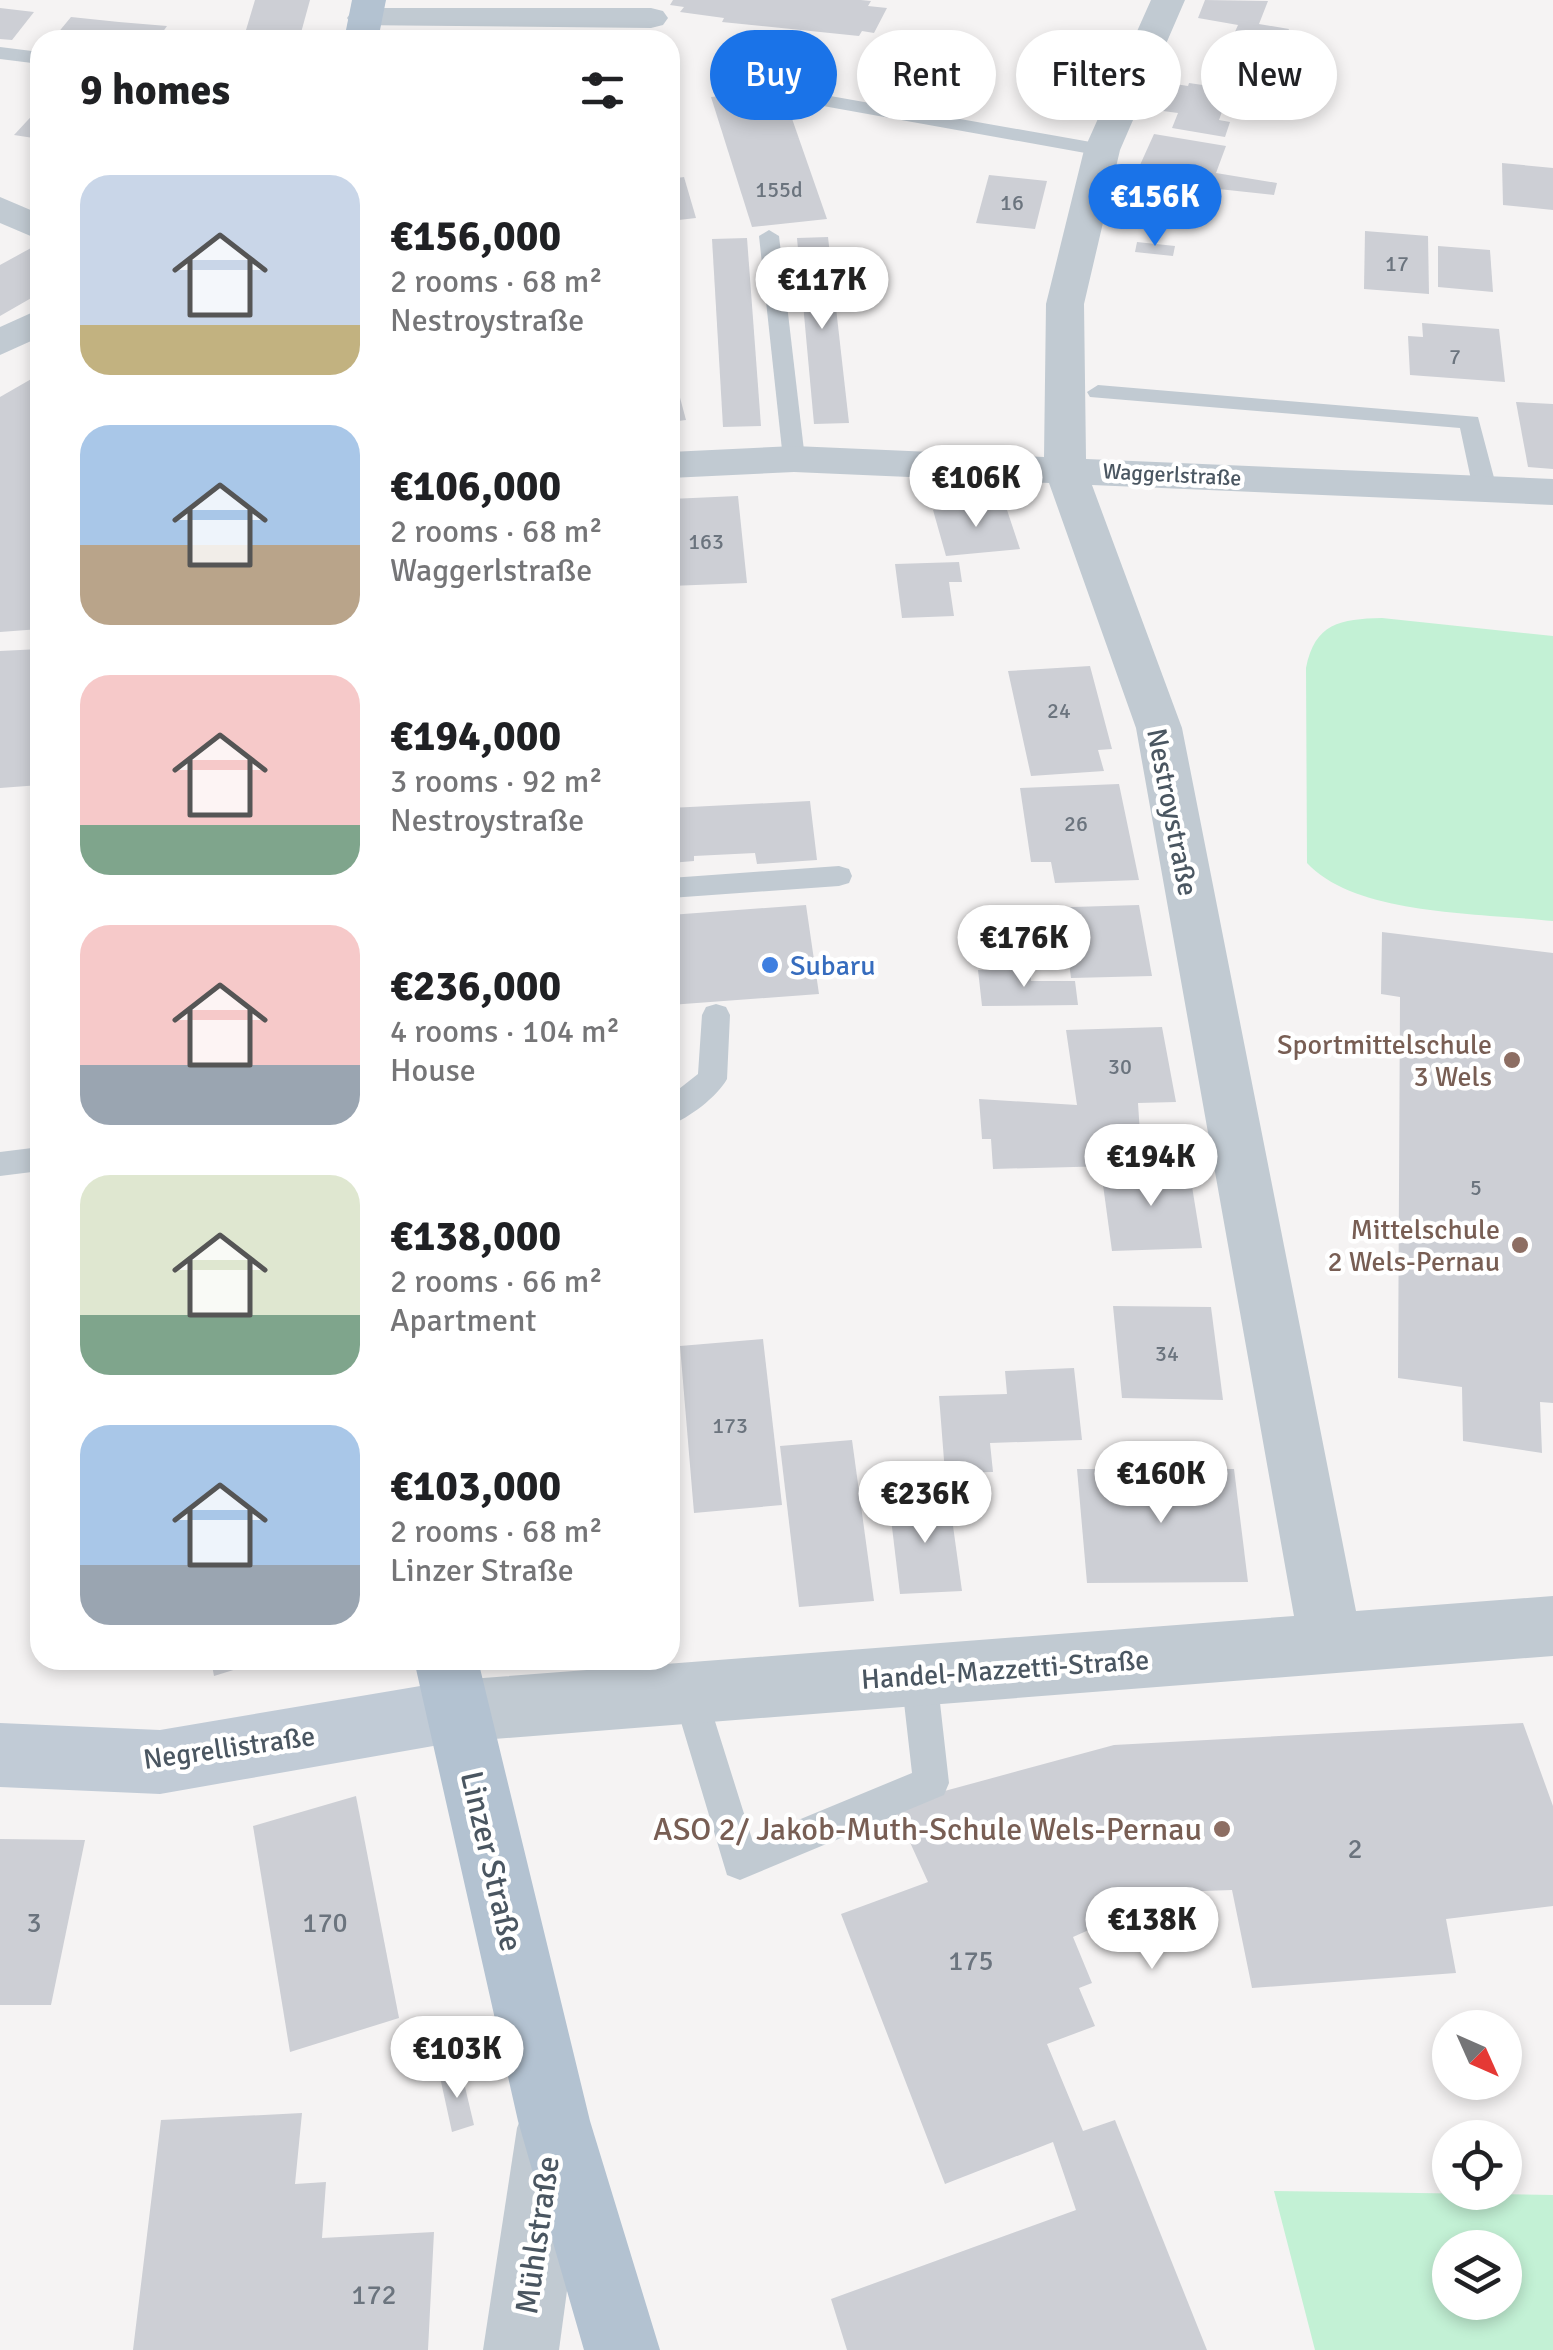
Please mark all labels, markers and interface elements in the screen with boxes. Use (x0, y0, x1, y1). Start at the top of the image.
chip: Buy (710, 30, 837, 120)
chip: Rent (857, 30, 996, 120)
chip: Filters (1016, 30, 1181, 120)
chip: New (1201, 30, 1337, 120)
icon: filters (575, 63, 630, 118)
text: 9 homes (80, 65, 230, 116)
pin: €156K (1085, 164, 1225, 249)
house number: 155d (755, 176, 803, 203)
text: €156K (1111, 177, 1199, 216)
house number: 16 (1000, 189, 1024, 216)
text: €156,000 (390, 211, 561, 262)
icon: home (160, 215, 280, 335)
pin: €117K (752, 247, 892, 332)
house number: 17 (1385, 250, 1409, 277)
text: €117K (778, 260, 866, 299)
text: 2 rooms · 68 m² (390, 262, 603, 301)
text: Nestroystraße (390, 301, 584, 340)
house number: 7 (1449, 343, 1461, 370)
pin: €106K (906, 445, 1046, 530)
street label: Waggerlstraße (1102, 457, 1242, 492)
text: €106K (932, 458, 1020, 497)
text: €106,000 (390, 461, 561, 512)
icon: home (160, 465, 280, 585)
text: 2 rooms · 68 m² (390, 512, 603, 551)
house number: 163 (688, 528, 724, 555)
text: Waggerlstraße (390, 551, 592, 590)
house number: 24 (1047, 697, 1071, 724)
text: €194,000 (390, 711, 561, 762)
icon: home (160, 715, 280, 835)
street label: Nestroystraße (1139, 726, 1205, 899)
text: 3 rooms · 92 m² (390, 762, 603, 801)
text: Nestroystraße (390, 801, 584, 840)
house number: 26 (1064, 810, 1088, 837)
pin: €176K (954, 905, 1094, 990)
text: €176K (980, 918, 1068, 957)
place label: Subaru (790, 949, 875, 983)
marker: Subaru (759, 954, 781, 976)
text: €236,000 (390, 961, 561, 1012)
icon: home (160, 965, 280, 1085)
text: 4 rooms · 104 m² (390, 1012, 620, 1051)
place label: Sportmittelschule 3 Wels (1277, 1028, 1492, 1094)
marker: Sportmittelschule 3 Wels (1501, 1049, 1523, 1071)
text: House (390, 1051, 476, 1090)
house number: 30 (1108, 1053, 1132, 1080)
pin: €194K (1081, 1124, 1221, 1209)
text: €194K (1107, 1137, 1195, 1176)
house number: 5 (1470, 1174, 1482, 1201)
text: €138,000 (390, 1211, 561, 1262)
place label: Mittelschule 2 Wels-Pernau (1328, 1213, 1500, 1279)
icon: home (160, 1215, 280, 1335)
marker: Mittelschule 2 Wels-Pernau (1509, 1234, 1531, 1256)
text: 2 rooms · 66 m² (390, 1262, 603, 1301)
text: Apartment (390, 1301, 537, 1340)
house number: 34 (1155, 1340, 1179, 1367)
house number: 173 (712, 1412, 748, 1439)
pin: €160K (1091, 1441, 1231, 1526)
text: €160K (1117, 1454, 1205, 1493)
text: €103,000 (390, 1461, 561, 1512)
pin: €236K (855, 1461, 995, 1546)
icon: home (160, 1465, 280, 1585)
text: €236K (881, 1474, 969, 1513)
text: 2 rooms · 68 m² (390, 1512, 603, 1551)
text: Linzer Straße (390, 1551, 574, 1590)
street label: Handel-Mazzetti-Straße (860, 1643, 1150, 1697)
street label: Negrellistraße (141, 1719, 317, 1777)
street label: Linzer Straße (452, 1767, 531, 1955)
place label: ASO 2/ Jakob-Muth-Schule Wels-Pernau (653, 1810, 1202, 1849)
marker: ASO 2/ Jakob-Muth-Schule Wels-Pernau (1211, 1818, 1233, 1840)
house number: 2 (1347, 1832, 1363, 1866)
pin: €138K (1082, 1887, 1222, 1972)
text: €138K (1108, 1900, 1196, 1939)
house number: 3 (26, 1906, 42, 1940)
house number: 170 (302, 1906, 348, 1940)
house number: 175 (948, 1944, 994, 1978)
north arrow (1432, 2010, 1522, 2100)
map controls (1432, 2010, 1522, 2320)
pin: €103K (387, 2016, 527, 2101)
text: €103K (413, 2029, 501, 2068)
button: locate (1432, 2120, 1522, 2210)
street label: Mühlstraße (507, 2154, 568, 2317)
button: layers (1432, 2230, 1522, 2320)
house number: 172 (351, 2278, 397, 2312)

